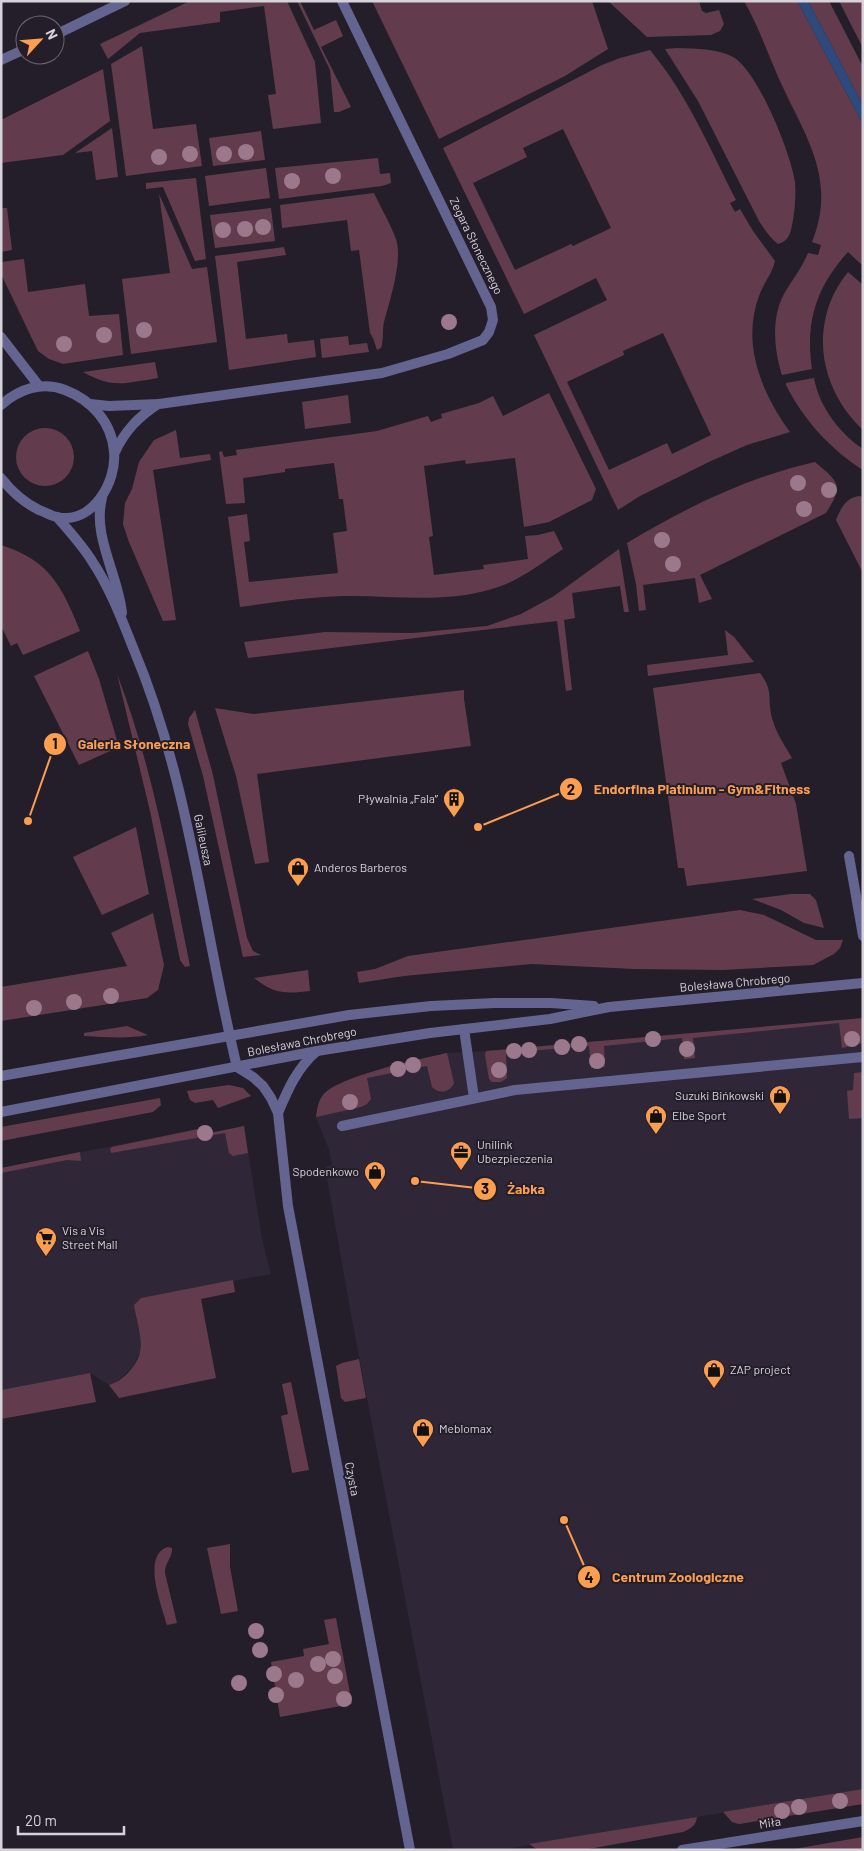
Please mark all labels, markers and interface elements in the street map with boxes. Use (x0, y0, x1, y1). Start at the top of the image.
north arrow (15, 15, 65, 65)
text: N (42, 26, 62, 42)
street label: Zegara Słonecznego (447, 195, 506, 296)
callout: Galeria Słoneczna (42, 729, 200, 758)
text: 1 (52, 734, 58, 752)
text: Galeria Słoneczna (78, 735, 190, 752)
callout: Endorfina Platinium - Gym&Fitness (559, 775, 820, 804)
text: 2 (567, 780, 575, 798)
text: Endorfina Platinium - Gym&Fitness (594, 780, 810, 797)
building icon: Pływalnia „Fala” (442, 787, 466, 818)
place label: Pływalnia „Fala” (358, 791, 439, 805)
street label: Galileusza (192, 813, 216, 867)
shop icon: Anderos Barberos (286, 856, 310, 887)
place label: Anderos Barberos (314, 860, 407, 874)
street label: Bolesława Chrobrego (679, 970, 791, 994)
street label: Bolesława Chrobrego (246, 1024, 358, 1058)
shop icon: Suzuki Bińkowski (768, 1084, 792, 1115)
place label: Suzuki Bińkowski (675, 1088, 764, 1102)
shop icon: Elbe Sport (644, 1104, 668, 1135)
place label: Elbe Sport (672, 1108, 726, 1122)
place label: Unilink Ubezpieczenia (477, 1137, 553, 1165)
office icon: Unilink Ubezpieczenia (449, 1140, 473, 1171)
shop icon: Spodenkowo (363, 1160, 387, 1191)
place label: Spodenkowo (292, 1164, 359, 1178)
callout: Żabka (472, 1174, 555, 1203)
text: 3 (481, 1179, 489, 1197)
text: Żabka (507, 1180, 545, 1197)
place label: Vis a Vis Street Mall (62, 1223, 117, 1251)
supermarket icon: Vis a Vis Street Mall (34, 1226, 58, 1257)
shop icon: ZAP project (702, 1358, 726, 1389)
place label: ZAP project (730, 1362, 791, 1376)
shop icon: Meblomax (411, 1417, 435, 1448)
place label: Meblomax (439, 1421, 492, 1435)
street label: Czysta (343, 1461, 363, 1497)
callout: Centrum Zoologiczne (577, 1563, 754, 1592)
text: 4 (584, 1568, 594, 1586)
text: Centrum Zoologiczne (612, 1568, 744, 1585)
scale bar (18, 1804, 124, 1836)
text: 20 m (25, 1811, 57, 1829)
street label: Miła (758, 1813, 782, 1831)

